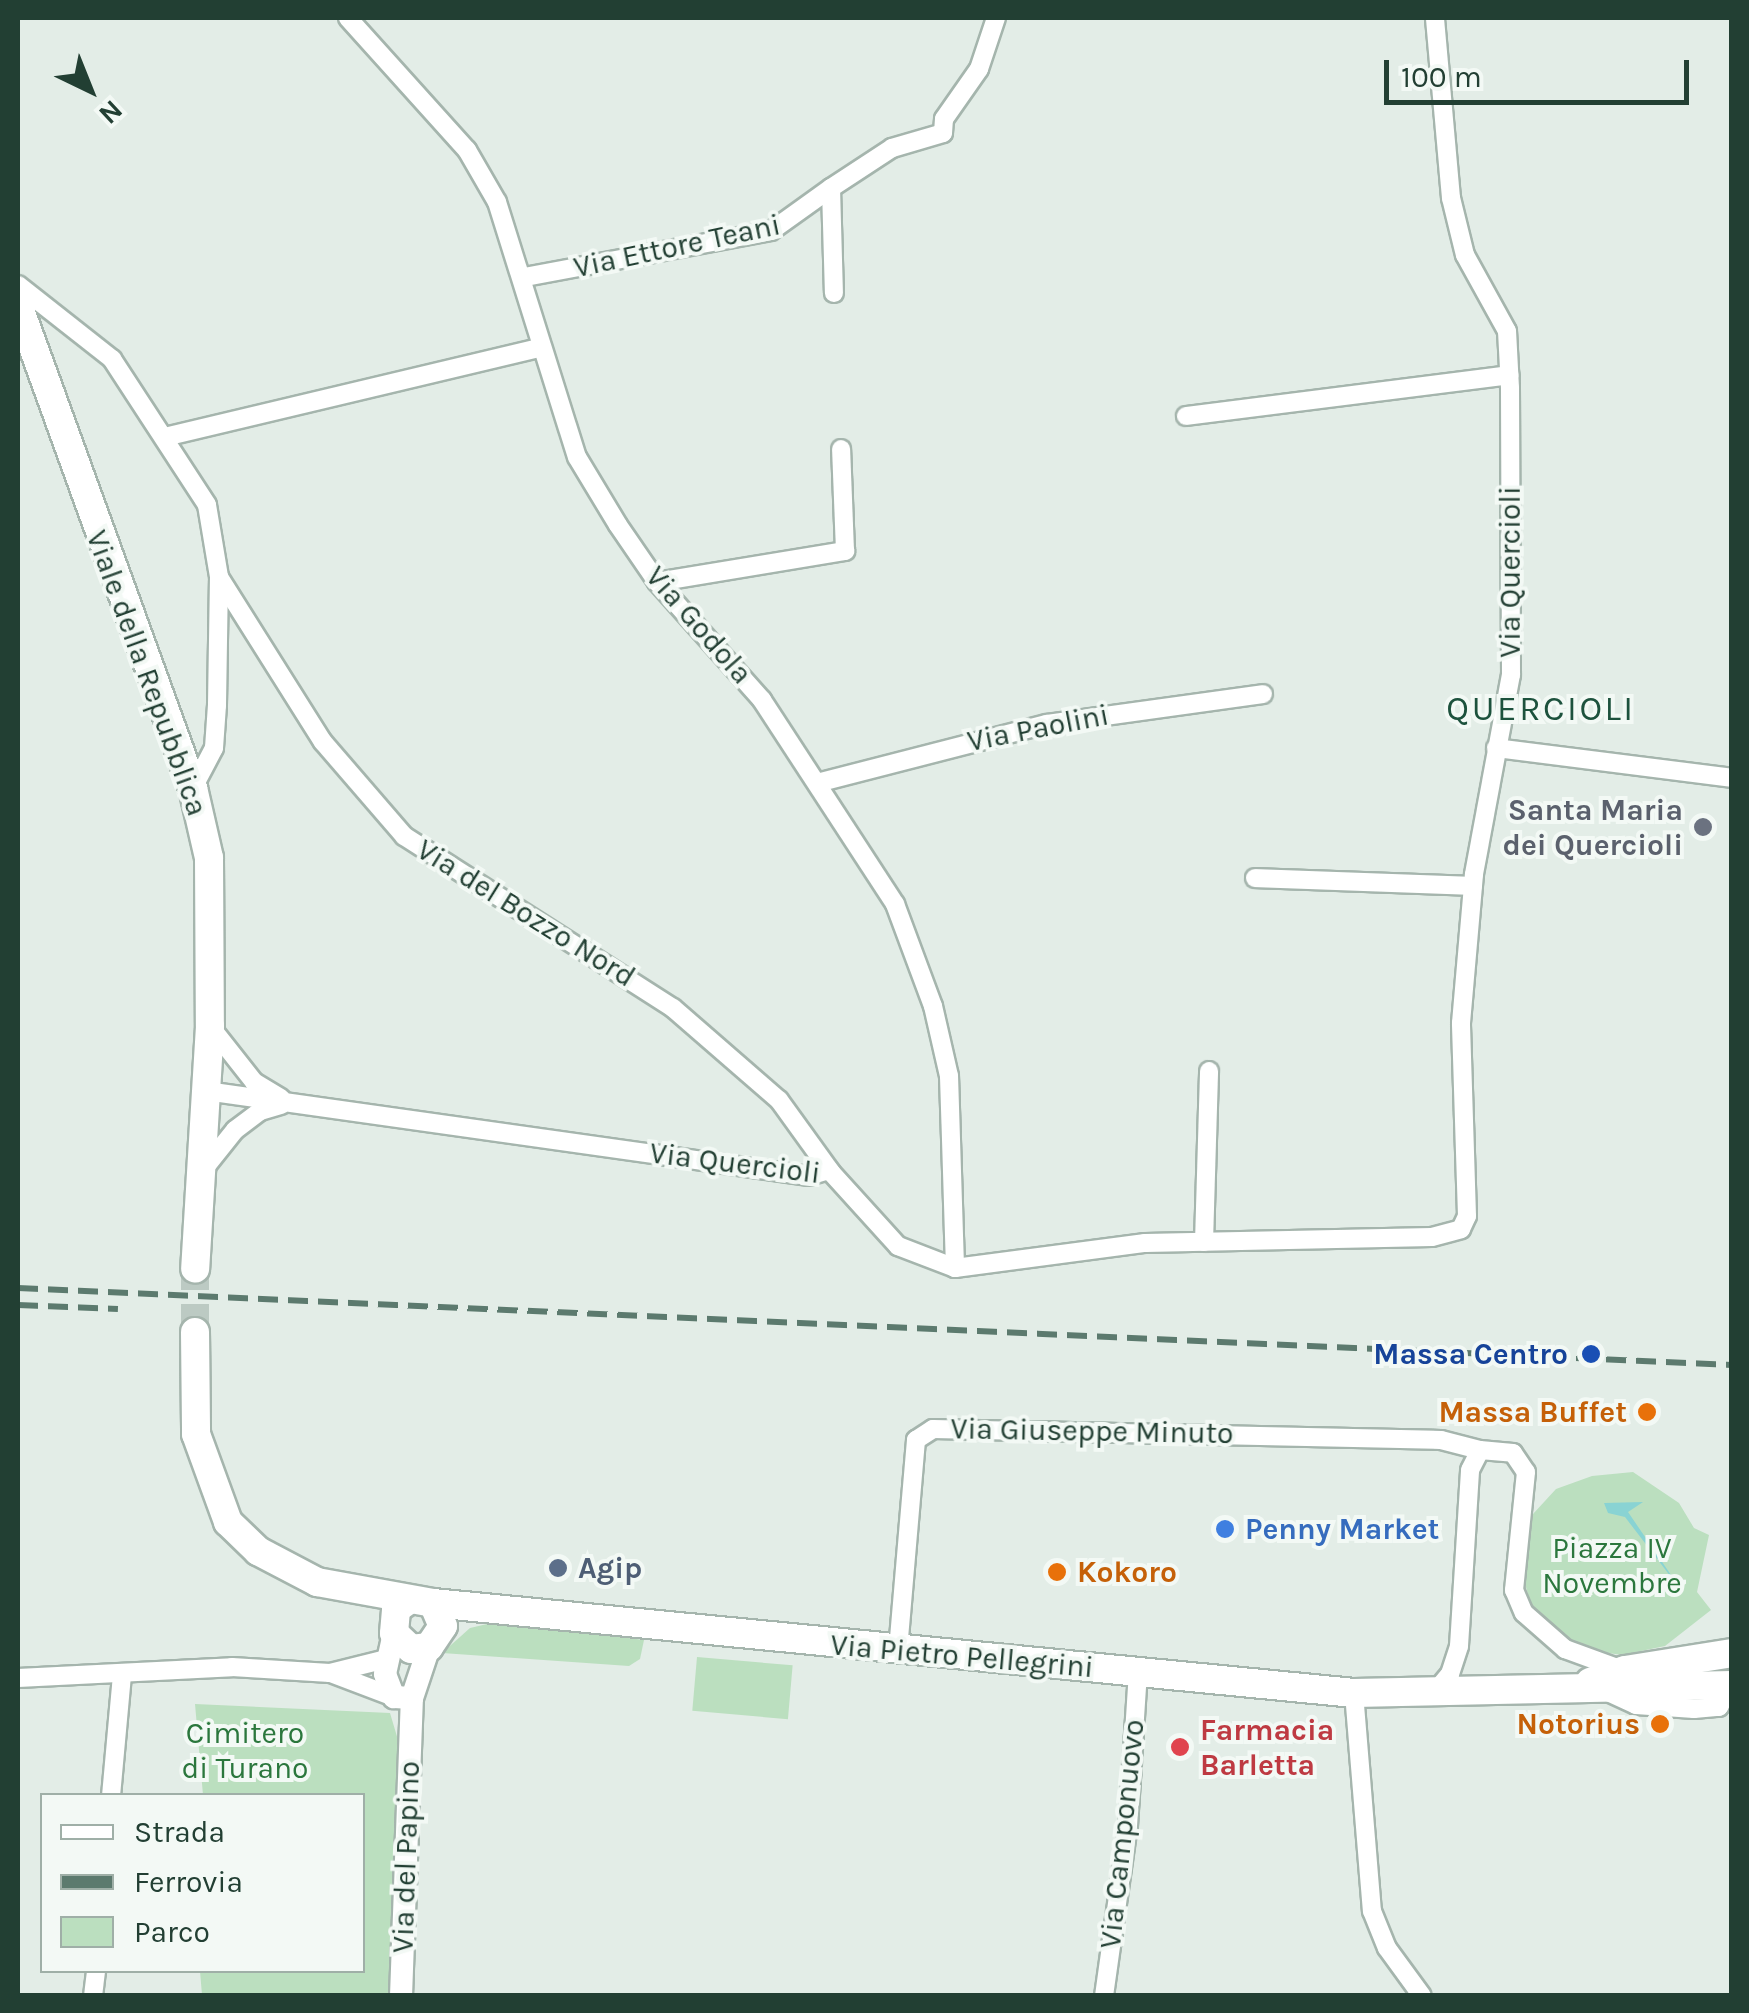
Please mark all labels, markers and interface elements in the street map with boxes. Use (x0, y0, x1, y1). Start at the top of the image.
north arrow (40, 40, 140, 140)
scale bar (1389, 40, 1694, 102)
text: 100 m (1401, 59, 1482, 95)
text: N (92, 93, 129, 131)
street label: Via Ettore Teani (570, 207, 784, 285)
street label: Via Quercioli (1492, 486, 1528, 658)
street label: Viale della Repubblica (79, 525, 215, 821)
street label: Via Godola (638, 559, 760, 691)
district label: QUERCIOLI (1446, 688, 1636, 730)
street label: Via Paolini (964, 697, 1112, 759)
place label: Santa Maria dei Quercioli (1503, 792, 1683, 862)
marker: Santa Maria dei Quercioli (1692, 816, 1714, 838)
street label: Via del Bozzo Nord (410, 831, 642, 995)
street label: Via Quercioli (648, 1135, 822, 1191)
place label: Massa Centro (1373, 1336, 1568, 1372)
marker: Massa Centro (1578, 1341, 1604, 1367)
place label: Massa Buffet (1438, 1394, 1627, 1430)
marker: Massa Buffet (1636, 1401, 1658, 1423)
street label: Via Giuseppe Minuto (950, 1411, 1234, 1451)
place label: Penny Market (1245, 1511, 1439, 1547)
marker: Penny Market (1214, 1518, 1236, 1540)
park label: Piazza IV Novembre (1542, 1530, 1682, 1600)
place label: Agip (578, 1550, 642, 1586)
place label: Kokoro (1077, 1554, 1177, 1590)
marker: Agip (547, 1557, 569, 1579)
marker: Kokoro (1046, 1561, 1068, 1583)
street label: Via Pietro Pellegrini (829, 1627, 1095, 1685)
place label: Notorius (1516, 1706, 1640, 1742)
place label: Farmacia Barletta (1200, 1712, 1334, 1782)
marker: Notorius (1649, 1713, 1671, 1735)
park label: Cimitero di Turano (182, 1715, 308, 1786)
street label: Via Camponuovo (1092, 1718, 1152, 1950)
marker: Farmacia Barletta (1169, 1736, 1191, 1758)
street label: Via del Papino (385, 1760, 427, 1954)
legend (40, 1793, 365, 1973)
text: Strada (134, 1814, 225, 1850)
text: Ferrovia (134, 1864, 243, 1900)
text: Parco (134, 1914, 210, 1950)

